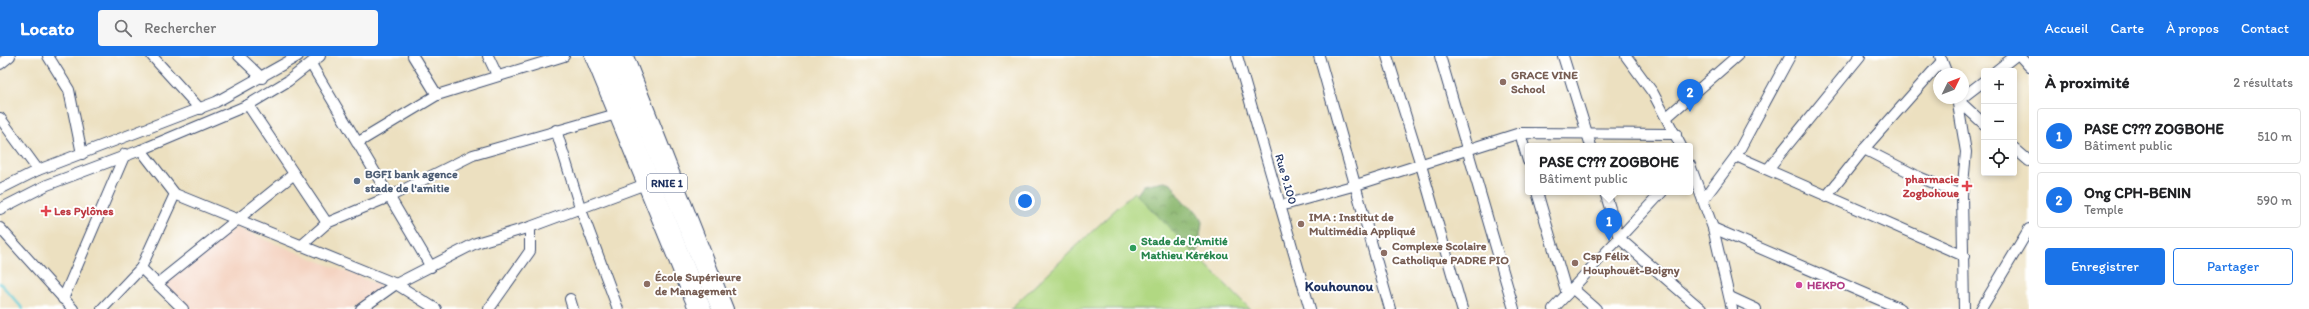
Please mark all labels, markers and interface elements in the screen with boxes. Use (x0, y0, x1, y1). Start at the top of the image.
search box (98, 10, 378, 46)
text: Locato (20, 17, 74, 40)
icon: search (112, 17, 134, 39)
text: Rechercher (144, 19, 216, 37)
text: Accueil (2045, 20, 2088, 37)
text: Carte (2110, 20, 2144, 37)
text: À propos (2166, 20, 2219, 37)
text: Contact (2241, 20, 2289, 37)
place label: GRACE VINE School (1511, 68, 1578, 96)
north arrow (1933, 68, 1969, 104)
map controls (1981, 68, 2017, 176)
button: + (1981, 68, 2017, 104)
text: À proximité (2045, 72, 2130, 92)
text: 2 résultats (2233, 75, 2293, 90)
marker: GRACE VINE School (1498, 77, 1508, 87)
pin: 2 (1677, 79, 1703, 112)
button: − (1981, 104, 2017, 140)
text: PASE C??? ZOGBOHE (2084, 120, 2224, 138)
text: 1 (2056, 129, 2062, 144)
text: 510 m (2257, 129, 2292, 144)
text: Bâtiment public (2084, 138, 2173, 153)
button: locate (1981, 140, 2017, 176)
popup (1525, 143, 1693, 195)
street label: Rue 9.100 (1272, 152, 1300, 206)
text: PASE C??? ZOGBOHE (1539, 153, 1679, 171)
place label: BGFI bank agence stade de l'amitie (365, 167, 458, 195)
text: Bâtiment public (1539, 171, 1628, 186)
place label: pharmacie Zogbohoue (1903, 172, 1959, 201)
road number: RNIE 1 (647, 174, 687, 192)
marker: BGFI bank agence stade de l'amitie (352, 176, 362, 186)
marker: pharmacie Zogbohoue (1962, 181, 1972, 191)
text: Ong CPH-BENIN (2084, 184, 2191, 202)
your location (1015, 191, 1035, 211)
text: 2 (2056, 193, 2062, 208)
text: 590 m (2257, 193, 2292, 208)
text: Temple (2084, 202, 2123, 217)
place label: Les Pylônes (54, 204, 114, 219)
marker: Les Pylônes (41, 206, 51, 216)
pin: 1 (1596, 208, 1622, 241)
place label: IMA : Institut de Multimédia Appliqué (1309, 210, 1416, 239)
marker: IMA : Institut de Multimédia Appliqué (1296, 219, 1306, 229)
place label: Stade de l'Amitié Mathieu Kérékou (1141, 234, 1229, 262)
place label: Complexe Scolaire Catholique PADRE PIO (1392, 239, 1509, 268)
marker: Stade de l'Amitié Mathieu Kérékou (1128, 243, 1138, 253)
marker: Complexe Scolaire Catholique PADRE PIO (1379, 248, 1389, 258)
button: Enregistrer (2045, 248, 2165, 285)
button: Partager (2173, 248, 2293, 285)
place label: Csp Félix Houphouët-Boigny (1583, 249, 1680, 278)
marker: Csp Félix Houphouët-Boigny (1570, 258, 1580, 268)
place label: École Supérieure de Management (655, 270, 741, 299)
district label: Kouhounou (1305, 278, 1373, 295)
place label: HEKPO (1807, 278, 1845, 292)
marker: École Supérieure de Management (642, 279, 652, 289)
marker: HEKPO (1794, 280, 1804, 290)

